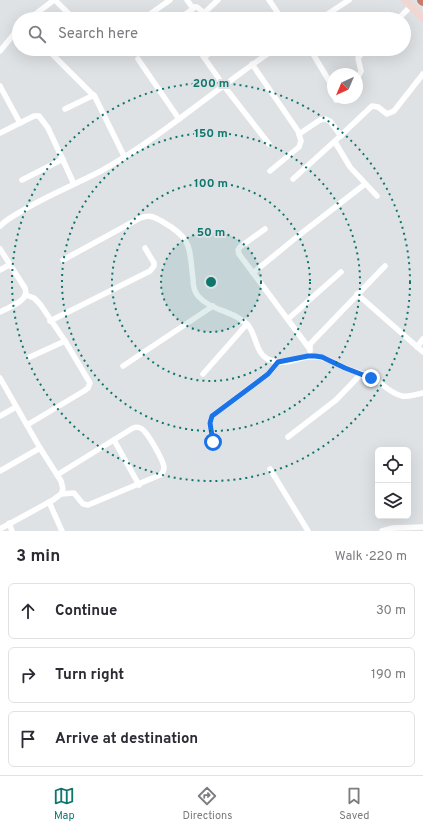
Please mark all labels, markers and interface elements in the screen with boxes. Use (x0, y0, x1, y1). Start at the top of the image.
search box (12, 12, 411, 56)
icon: search (26, 23, 48, 45)
text: Search here (58, 25, 138, 44)
north arrow (327, 68, 363, 104)
text: 200 m (193, 76, 229, 92)
text: 150 m (194, 126, 228, 142)
text: 100 m (194, 176, 228, 192)
text: 50 m (197, 225, 225, 241)
centre of rings (204, 275, 218, 289)
route end (362, 369, 380, 387)
route start (204, 433, 222, 451)
map controls (375, 447, 411, 519)
button: locate (375, 447, 411, 483)
button: layers (375, 483, 411, 519)
text: 3 min (16, 546, 60, 568)
text: Walk · 220 m (335, 549, 407, 565)
icon: ahead (17, 600, 39, 622)
text: Continue (55, 602, 117, 621)
text: 30 m (376, 603, 406, 619)
icon: right (17, 664, 39, 686)
text: Turn right (55, 666, 124, 685)
text: 190 m (371, 667, 406, 683)
icon: arrive (17, 728, 39, 750)
text: Arrive at destination (55, 730, 198, 749)
tab: Map (53, 785, 75, 823)
tab: Directions (182, 785, 232, 823)
tab: Saved (339, 785, 370, 823)

